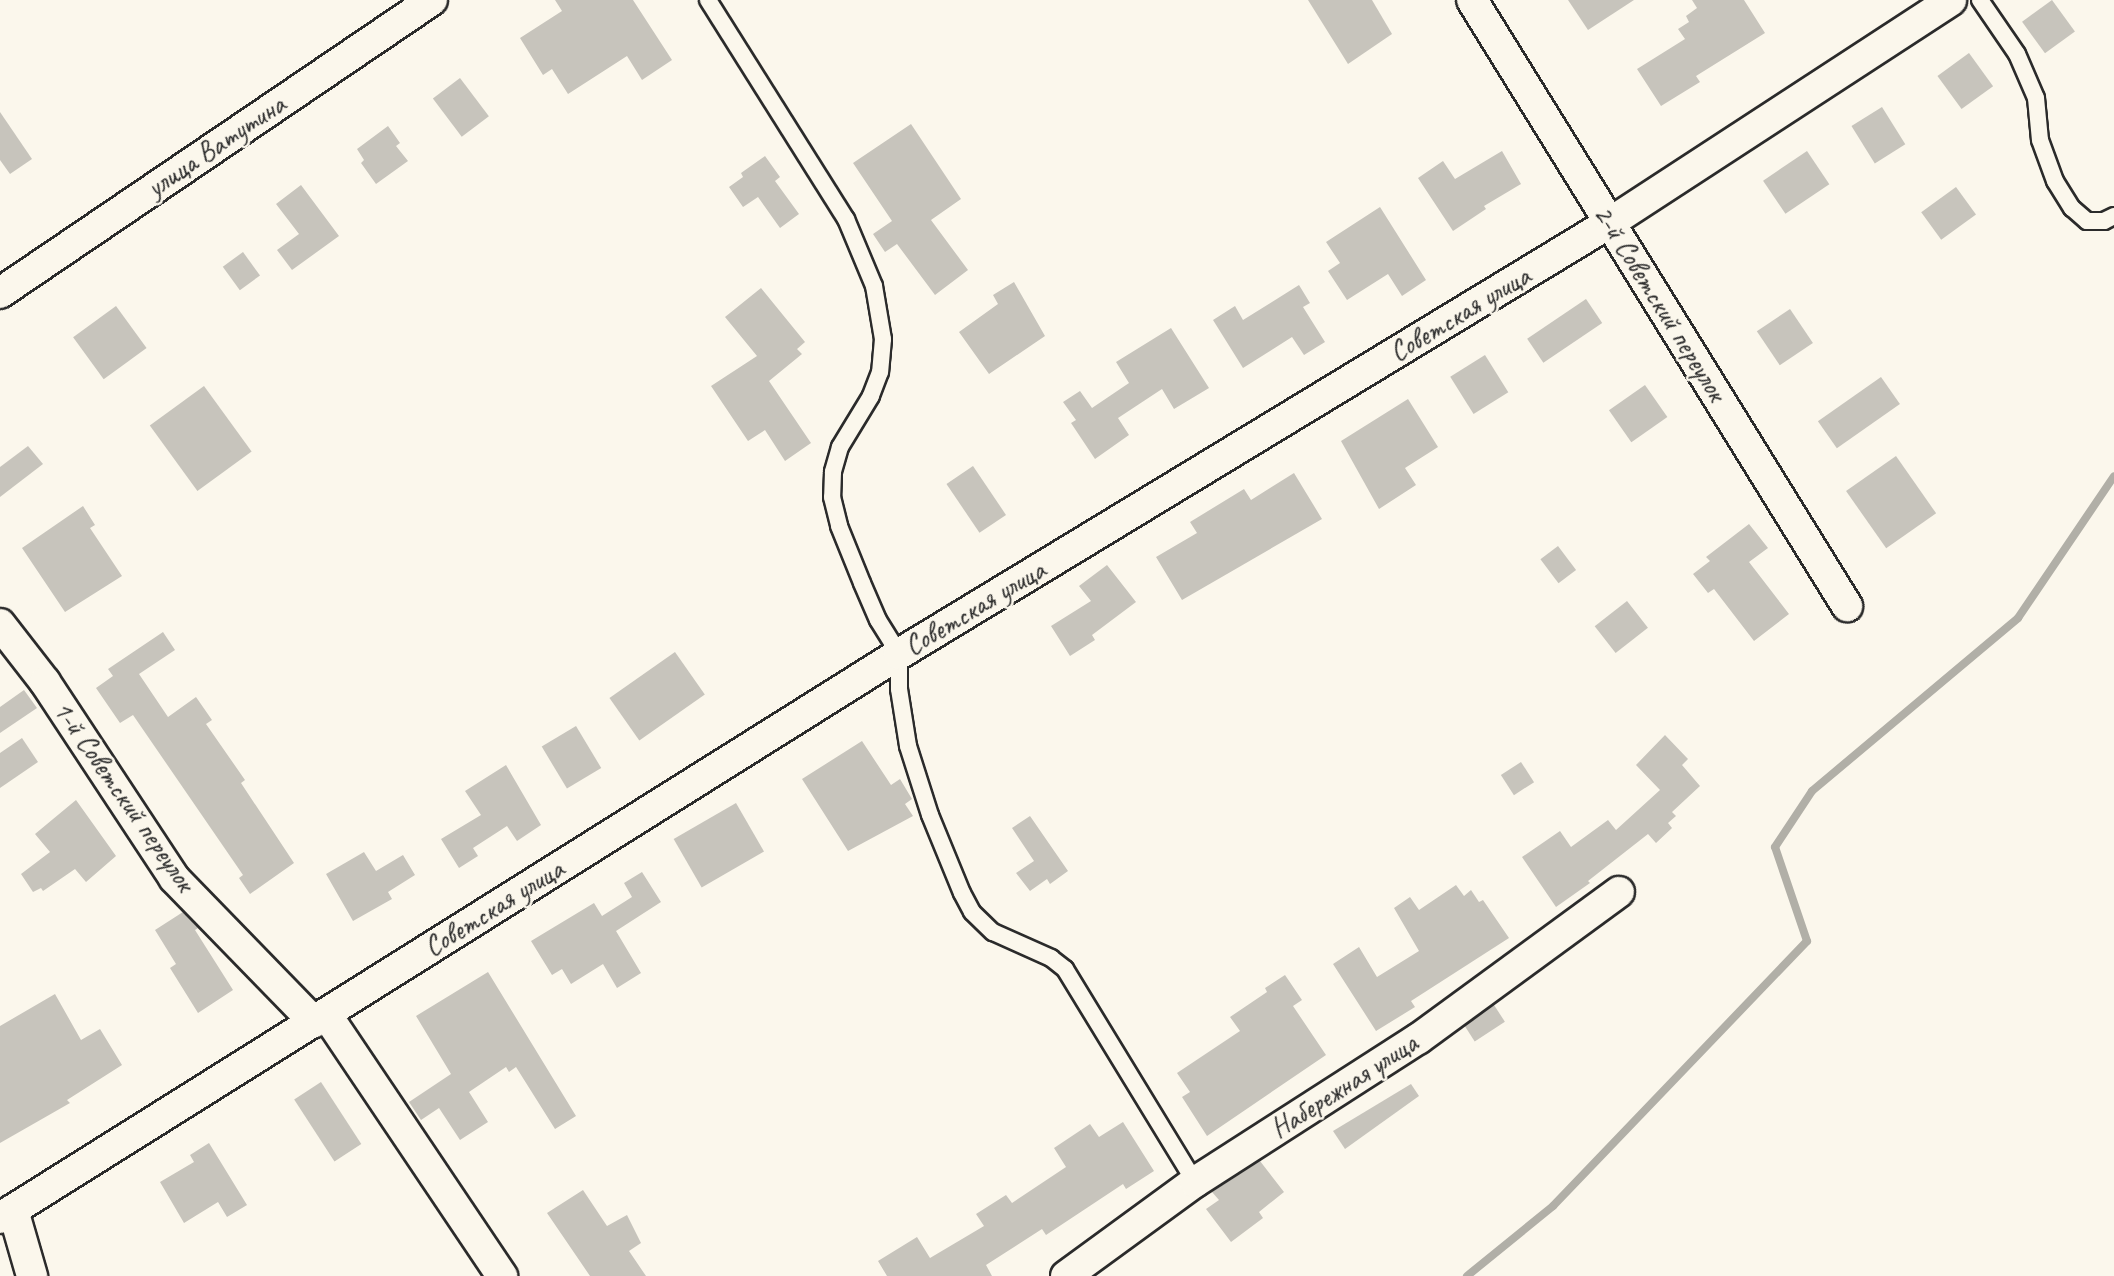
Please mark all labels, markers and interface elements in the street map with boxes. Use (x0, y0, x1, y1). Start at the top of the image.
street label: улица Ватутина (140, 87, 292, 205)
street label: 2-й Советский переулок (1586, 199, 1734, 407)
street label: Советская улица (1383, 258, 1537, 370)
street label: Советская улица (898, 552, 1052, 664)
street label: 1-й Советский переулок (46, 694, 202, 898)
street label: Советская улица (417, 851, 571, 965)
street label: Набережная улица (1263, 1025, 1425, 1147)

